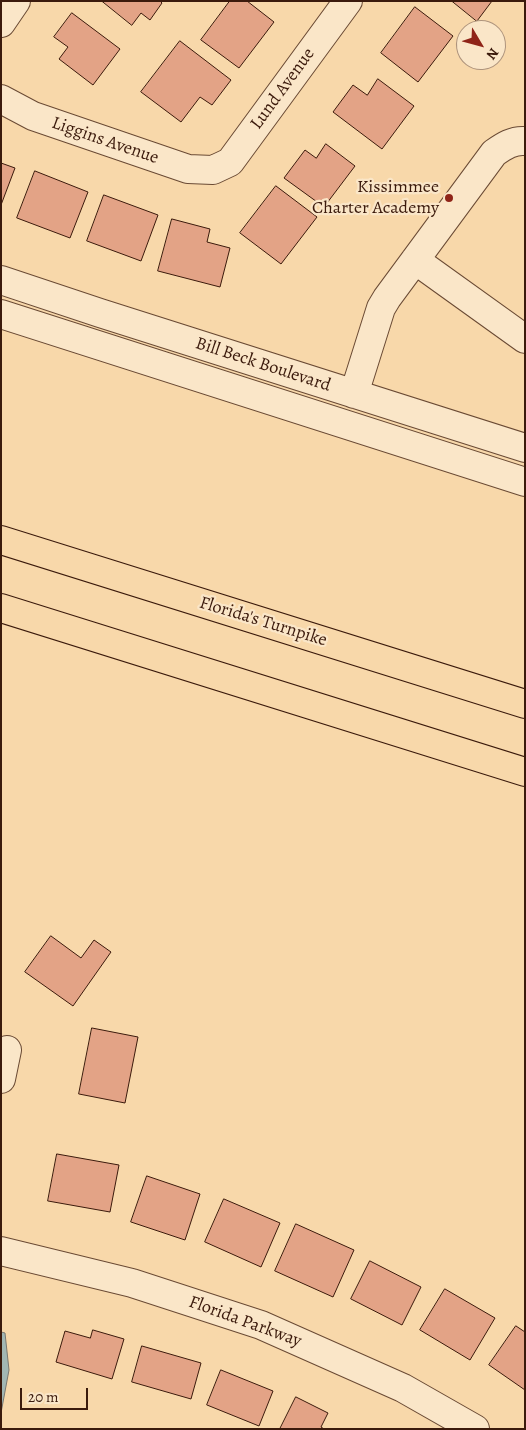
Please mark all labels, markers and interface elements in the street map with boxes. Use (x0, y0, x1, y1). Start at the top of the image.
north arrow (456, 20, 506, 70)
street label: Lund Avenue (246, 44, 320, 134)
text: N (482, 44, 503, 64)
street label: Liggins Avenue (49, 113, 161, 169)
place label: Kissimmee Charter Academy (312, 177, 439, 220)
marker: Kissimmee Charter Academy (443, 192, 455, 204)
street label: Bill Beck Boulevard (193, 333, 333, 397)
street label: Florida's Turnpike (197, 592, 329, 652)
street label: Florida Parkway (186, 1292, 304, 1352)
scale bar (22, 1378, 90, 1410)
text: 20 m (28, 1387, 59, 1407)

